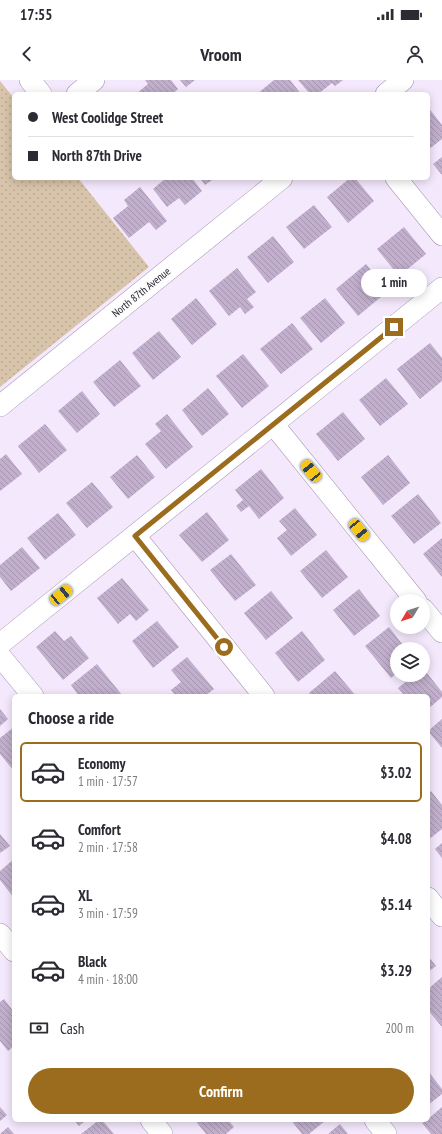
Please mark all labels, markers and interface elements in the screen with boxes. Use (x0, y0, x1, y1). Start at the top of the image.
text: 17:55 (20, 5, 52, 24)
icon: back (16, 43, 38, 65)
text: Vroom (200, 43, 242, 66)
icon: person (404, 43, 426, 65)
text: West Coolidge Street (52, 108, 163, 127)
text: North 87th Drive (52, 146, 142, 165)
street label: North 87th Avenue (109, 264, 174, 320)
callout: 1 min (361, 269, 427, 297)
text: 1 min (381, 274, 407, 291)
route end (385, 318, 403, 336)
car (299, 458, 323, 484)
car (347, 517, 371, 543)
car (48, 583, 74, 607)
north arrow (390, 594, 430, 634)
map controls (390, 594, 430, 682)
route start (215, 638, 233, 656)
button: layers (390, 642, 430, 682)
text: Choose a ride (28, 706, 114, 729)
icon: car (30, 754, 66, 790)
text: Economy (78, 754, 126, 773)
text: $3.02 (380, 763, 412, 782)
text: 1 min · 17:57 (78, 773, 138, 790)
icon: car (30, 820, 66, 856)
text: Comfort (78, 820, 121, 839)
text: $4.08 (380, 829, 412, 848)
text: 2 min · 17:58 (78, 839, 138, 856)
icon: car (30, 886, 66, 922)
text: XL (78, 886, 92, 905)
text: $5.14 (380, 895, 412, 914)
text: 3 min · 17:59 (78, 905, 138, 922)
icon: car (30, 952, 66, 988)
text: Black (78, 952, 107, 971)
text: $3.29 (380, 961, 412, 980)
text: 4 min · 18:00 (78, 971, 138, 988)
icon: cash (28, 1017, 50, 1039)
text: Cash (60, 1019, 84, 1038)
text: 200 m (385, 1020, 414, 1037)
button: Confirm (28, 1068, 414, 1114)

